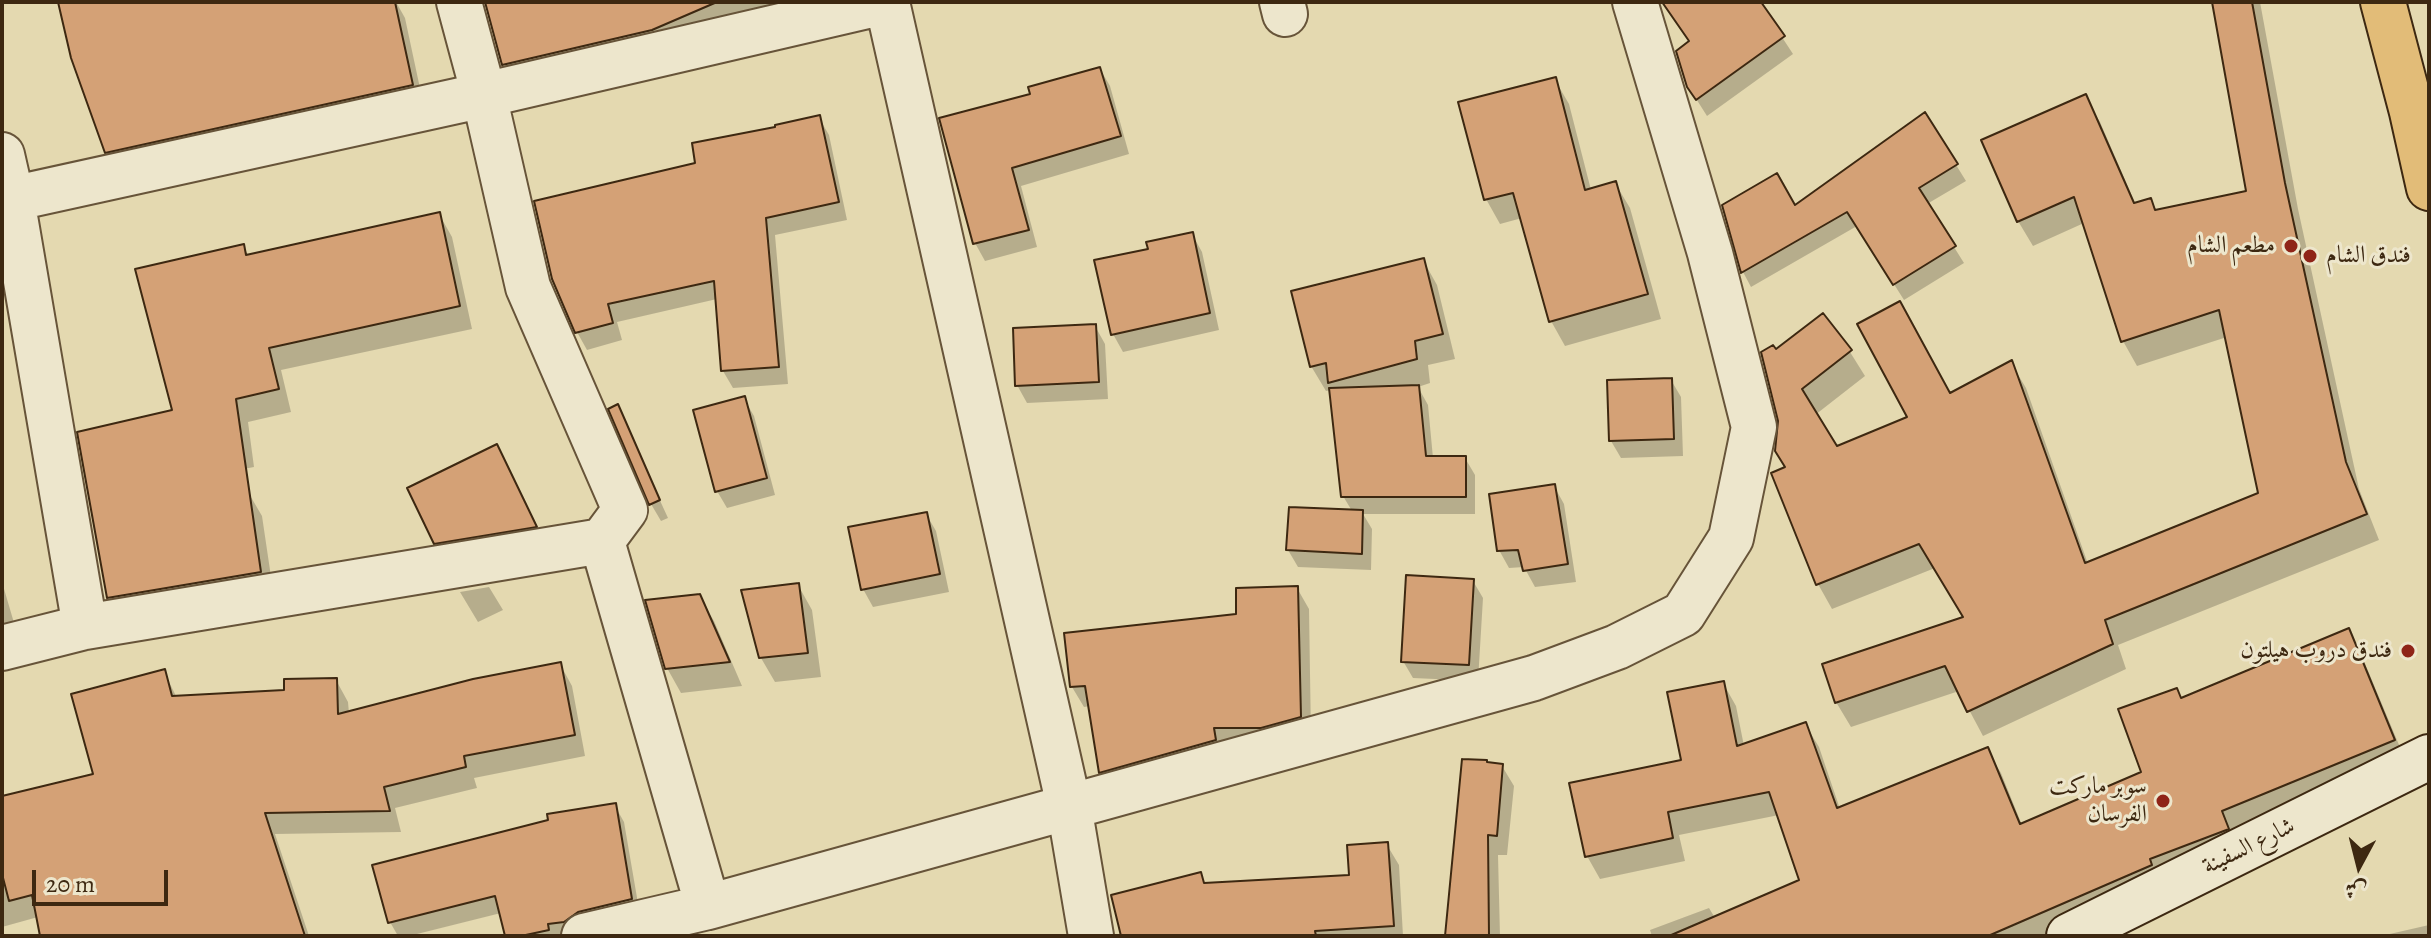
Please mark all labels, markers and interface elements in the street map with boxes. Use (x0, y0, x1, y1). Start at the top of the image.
place label: مطعم الشام (2187, 232, 2275, 260)
marker: مطعم الشام (2282, 237, 2300, 255)
place label: فندق الشام (2326, 242, 2411, 270)
marker: فندق الشام (2301, 247, 2319, 265)
place label: فندق دروب هيلتون (2240, 637, 2392, 665)
marker: فندق دروب هيلتون (2399, 642, 2417, 660)
place label: سوبر ماركت الفرسان (2049, 773, 2147, 829)
marker: سوبر ماركت الفرسان (2154, 792, 2172, 810)
street label: شارع السفينة (2198, 812, 2300, 882)
north arrow (2319, 826, 2399, 906)
scale bar (36, 854, 172, 904)
text: 20 m (46, 868, 95, 900)
text: ش (2343, 874, 2369, 906)

